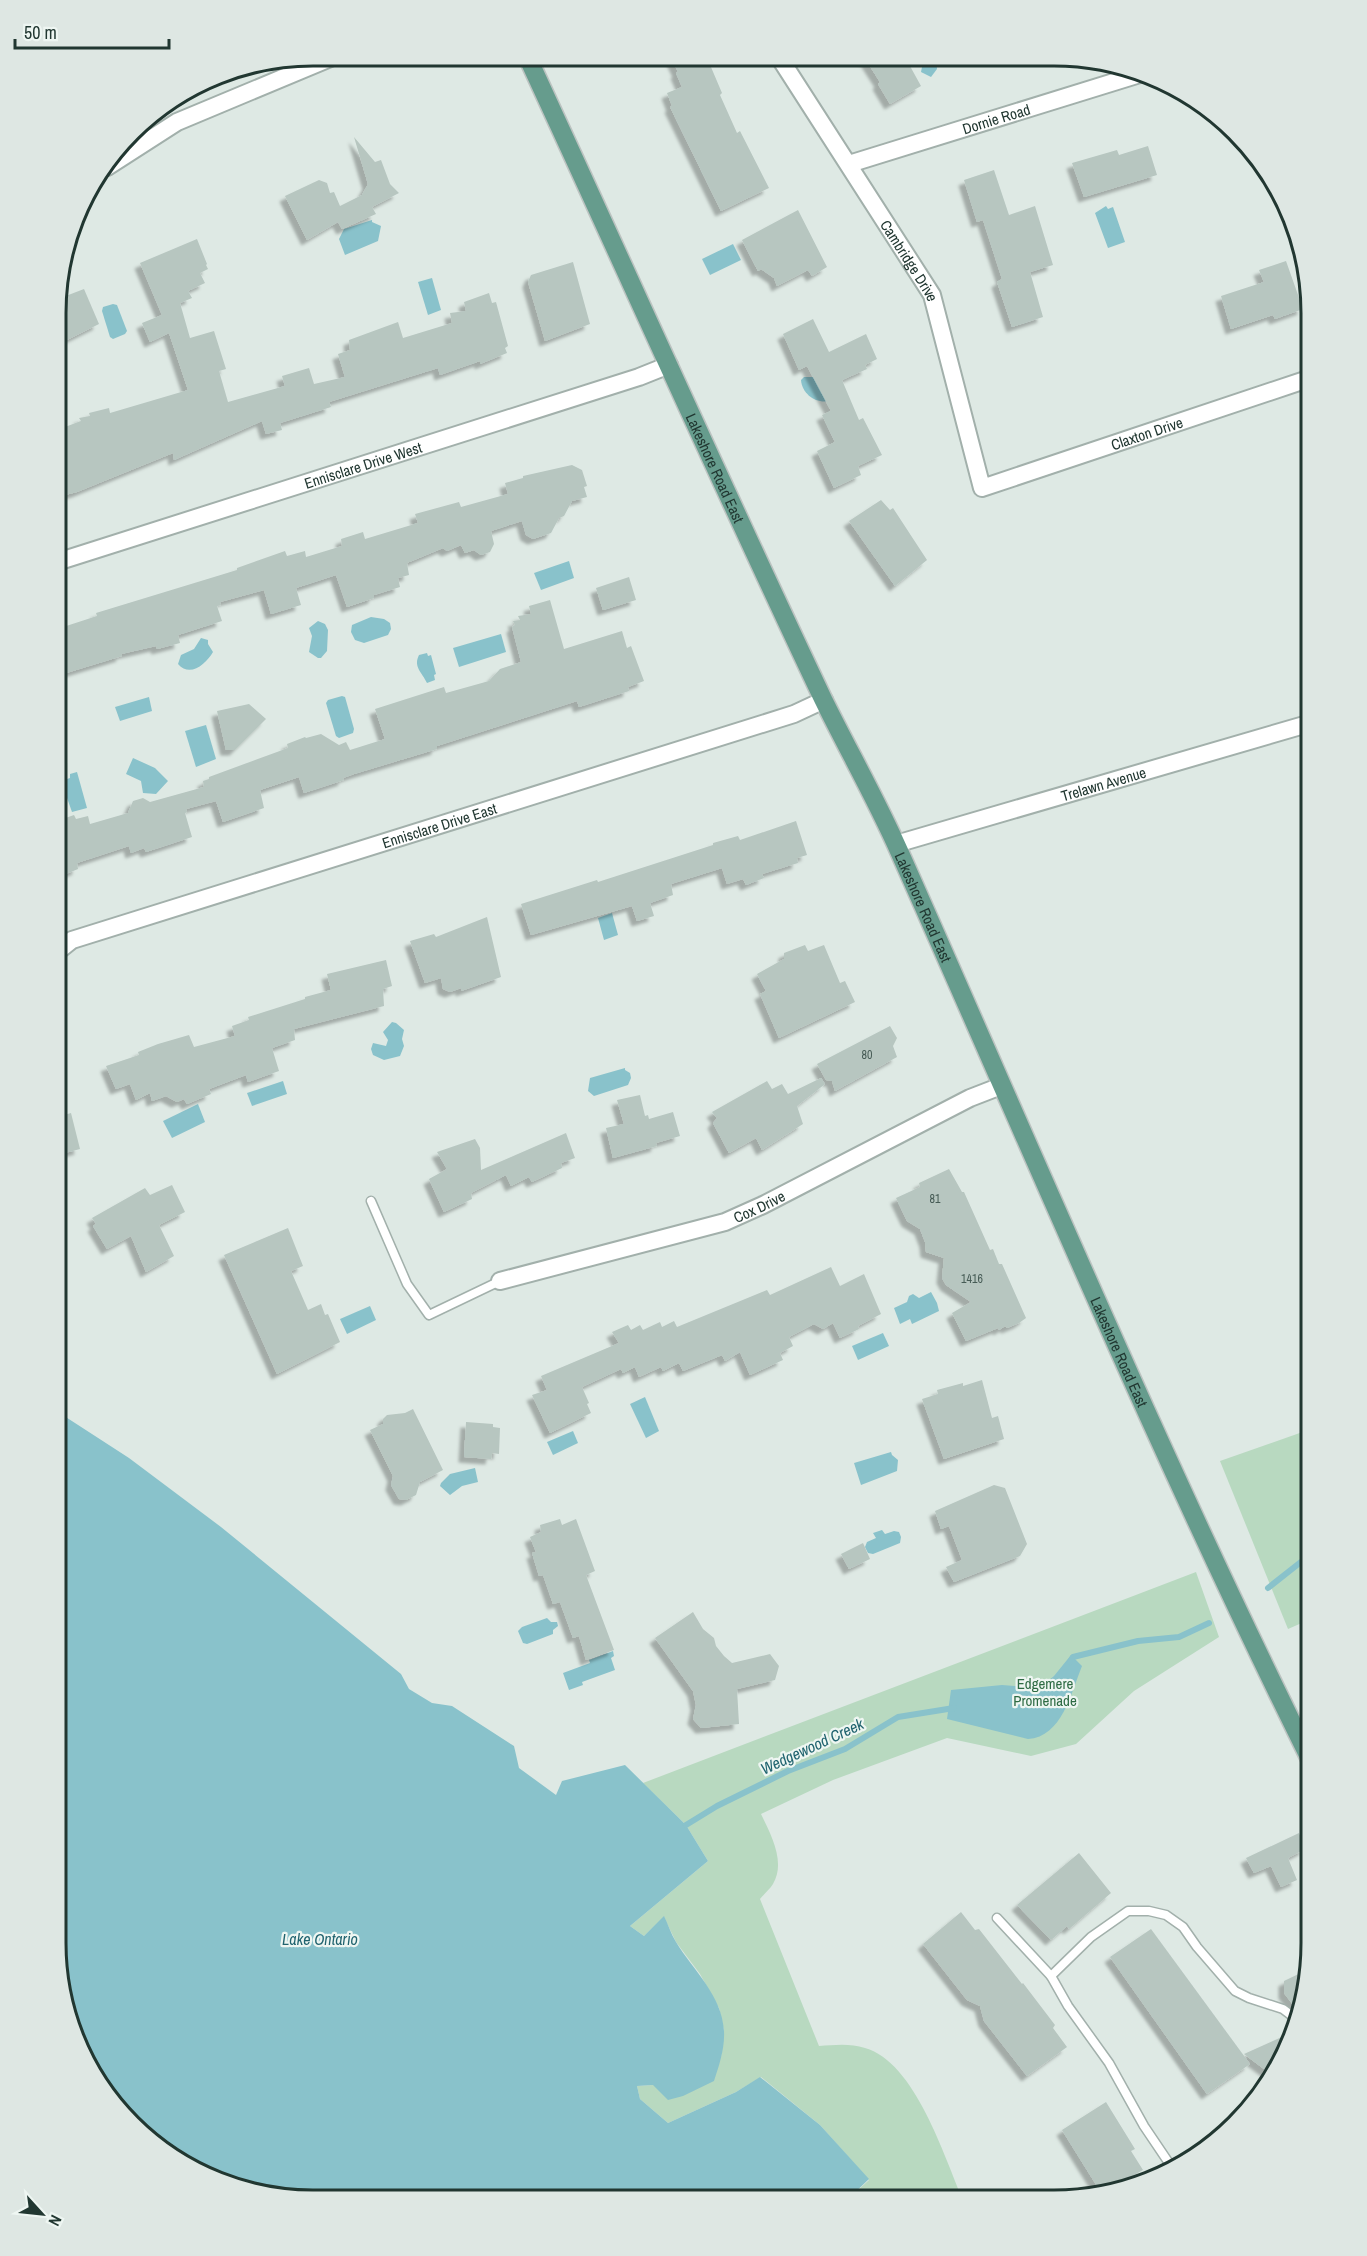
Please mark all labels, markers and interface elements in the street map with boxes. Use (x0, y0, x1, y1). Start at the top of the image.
scale bar (15, 12, 170, 50)
text: 50 m (24, 20, 57, 45)
street label: Dornie Road (960, 98, 1033, 139)
street label: Cambridge Drive (876, 215, 944, 304)
street label: Lakeshore Road East (681, 410, 750, 527)
street label: Claxton Drive (1108, 411, 1186, 455)
street label: Ennisclare Drive West (301, 436, 425, 493)
street label: Trelawn Avenue (1058, 761, 1149, 806)
street label: Ennisclare Drive East (379, 797, 500, 853)
street label: Lakeshore Road East (890, 849, 957, 966)
house number: 80 (862, 1047, 872, 1063)
street label: Cox Drive (730, 1185, 789, 1227)
house number: 81 (930, 1191, 941, 1207)
house number: 1416 (961, 1271, 983, 1287)
street label: Lakeshore Road East (1086, 1293, 1154, 1411)
park label: Edgemere Promenade (1013, 1673, 1077, 1711)
water label: Wedgewood Creek (757, 1712, 867, 1779)
water label: Lake Ontario (282, 1928, 358, 1950)
north arrow (12, 2184, 72, 2244)
text: N (43, 2212, 67, 2230)

